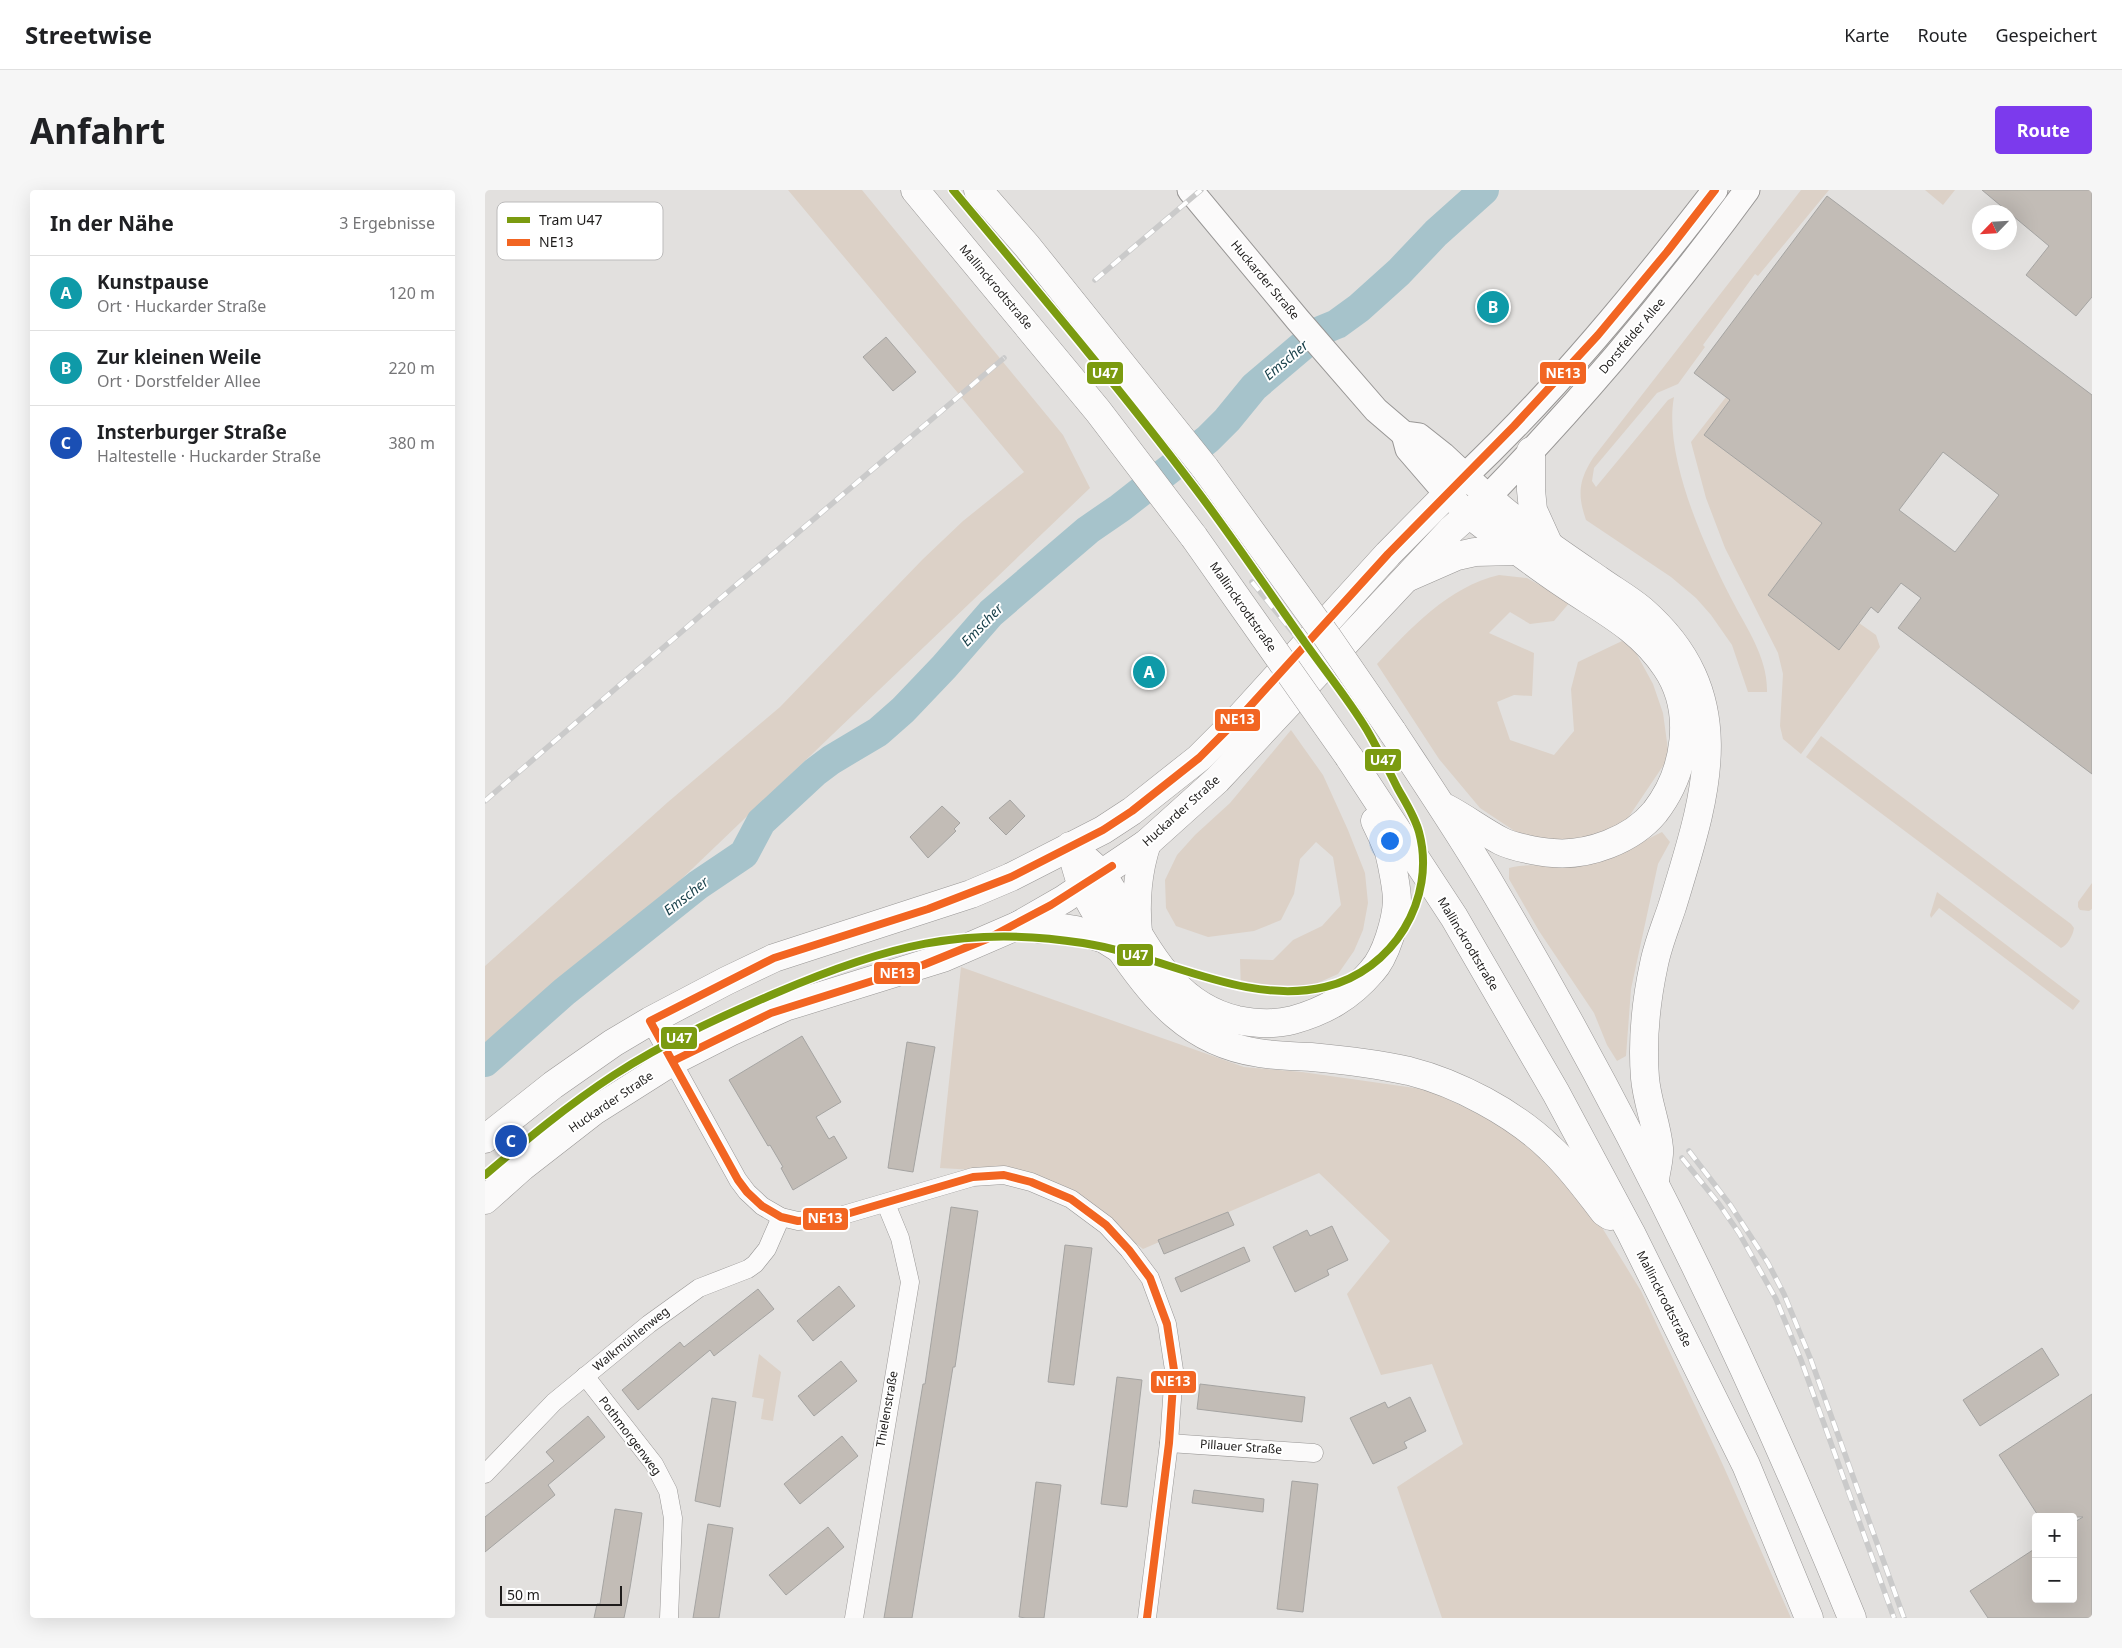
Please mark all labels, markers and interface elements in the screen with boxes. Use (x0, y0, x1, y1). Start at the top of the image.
text: Streetwise (25, 18, 152, 51)
text: Karte (1844, 23, 1890, 47)
text: Route (1918, 23, 1967, 47)
text: Gespeichert (1995, 23, 2097, 47)
button: Route (1995, 106, 2092, 154)
text: Anfahrt (30, 107, 165, 154)
legend (497, 202, 663, 260)
north arrow (1972, 205, 2017, 250)
text: In der Nähe (50, 209, 174, 237)
text: Tram U47 (539, 210, 602, 229)
text: 3 Ergebnisse (339, 212, 435, 234)
text: NE13 (539, 232, 573, 251)
street label: Huckarder Straße (1227, 236, 1304, 323)
street label: Mallinckrodtstraße (956, 241, 1037, 333)
text: Kunstpause (97, 269, 209, 295)
text: A (60, 282, 72, 304)
text: 120 m (388, 282, 435, 304)
pin: B (1477, 288, 1509, 326)
street label: Dorstfelder Allee (1595, 294, 1669, 377)
text: Ort · Huckarder Straße (97, 295, 266, 317)
water label: Emscher (1259, 335, 1312, 384)
text: Zur kleinen Weile (97, 344, 261, 370)
text: B (61, 357, 71, 379)
text: 220 m (388, 357, 435, 379)
line badge: U47 (1086, 361, 1124, 385)
line badge: NE13 (1539, 361, 1587, 385)
text: U47 (1092, 363, 1118, 382)
text: NE13 (1545, 363, 1581, 382)
text: Ort · Dorstfelder Allee (97, 370, 261, 392)
text: Insterburger Straße (97, 419, 287, 445)
text: C (61, 432, 71, 454)
text: 380 m (388, 432, 435, 454)
text: Haltestelle · Huckarder Straße (97, 445, 321, 467)
street label: Mallinckrodtstraße (1206, 558, 1281, 655)
water label: Emscher (957, 599, 1007, 650)
pin: A (1133, 653, 1165, 691)
line badge: NE13 (1214, 708, 1261, 732)
text: NE13 (1219, 709, 1255, 728)
line badge: U47 (1364, 748, 1402, 772)
text: U47 (1370, 750, 1396, 769)
street label: Huckarder Straße (1138, 771, 1223, 850)
your location (1377, 828, 1403, 854)
water label: Emscher (659, 872, 713, 919)
street label: Mallinckrodtstraße (1434, 894, 1503, 994)
line badge: U47 (1116, 943, 1154, 967)
text: U47 (1122, 945, 1148, 964)
line badge: NE13 (873, 961, 921, 985)
text: NE13 (879, 963, 915, 982)
line badge: U47 (660, 1026, 698, 1050)
text: U47 (666, 1028, 692, 1047)
street label: Huckarder Straße (565, 1067, 657, 1136)
pin: C (495, 1122, 527, 1160)
line badge: NE13 (802, 1207, 849, 1231)
text: NE13 (807, 1208, 843, 1227)
street label: Mallinckrodtstraße (1633, 1248, 1696, 1350)
street label: Walkmühlenweg (589, 1302, 673, 1375)
street label: Thielenstraße (871, 1369, 902, 1448)
line badge: NE13 (1150, 1370, 1197, 1394)
text: NE13 (1155, 1371, 1191, 1390)
street label: Pothmorgenweg (595, 1393, 666, 1479)
street label: Pillauer Straße (1199, 1435, 1283, 1458)
map controls (2032, 1513, 2077, 1603)
button: + (2032, 1513, 2077, 1558)
button: − (2032, 1558, 2077, 1603)
scale bar (500, 1583, 623, 1606)
text: 50 m (507, 1585, 540, 1604)

